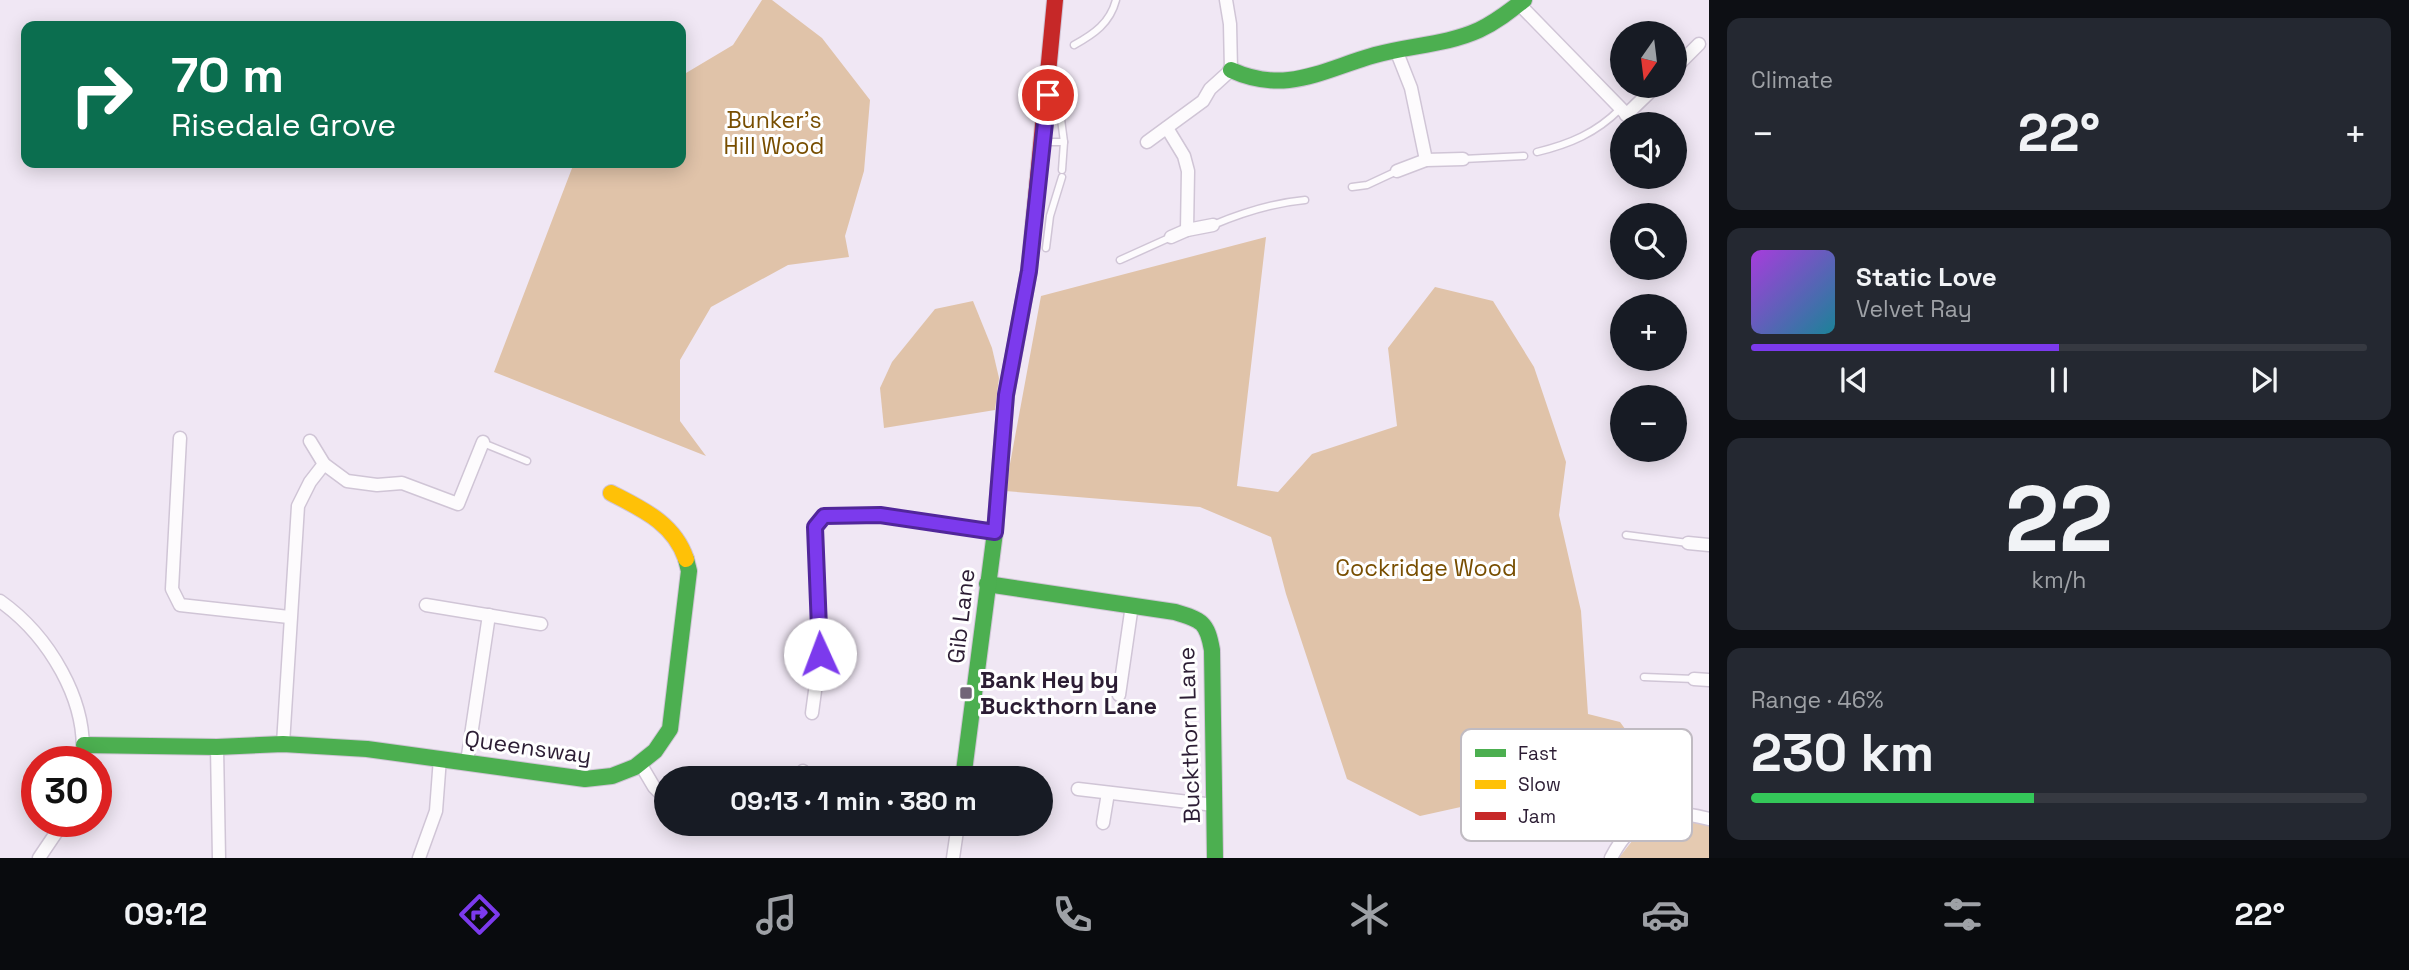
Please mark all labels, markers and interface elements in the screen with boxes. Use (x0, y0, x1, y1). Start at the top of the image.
north arrow (1610, 21, 1687, 98)
map controls (1610, 21, 1687, 462)
text: 70 m (171, 44, 284, 106)
icon: right (56, 49, 147, 140)
pin (1018, 65, 1078, 125)
text: Climate (1751, 65, 1833, 95)
icon: arrive (1029, 76, 1067, 114)
text: 22° (2018, 100, 2100, 166)
text: Risedale Grove (171, 105, 396, 145)
park label: Bunker's Hill Wood (724, 105, 824, 161)
text: − (1751, 110, 1775, 158)
text: + (2343, 110, 2367, 158)
button: sound (1610, 112, 1687, 189)
button: search (1610, 203, 1687, 280)
text: Static Love (1856, 260, 1997, 294)
button: + (1610, 294, 1687, 371)
text: Velvet Ray (1856, 294, 1972, 324)
icon: previous (1835, 361, 1873, 399)
icon: pause (2040, 361, 2078, 399)
icon: next (2245, 361, 2283, 399)
button: − (1610, 385, 1687, 462)
text: 22 (2005, 461, 2113, 578)
park label: Cockridge Wood (1335, 553, 1517, 583)
text: km/h (2032, 565, 2086, 595)
street label: Gib Lane (940, 567, 982, 665)
position arrow (783, 617, 857, 691)
street label: Buckthorn Lane (1171, 646, 1207, 824)
place label: Bank Hey by Buckthorn Lane (980, 665, 1157, 721)
marker: Bank Hey by Buckthorn Lane (958, 685, 974, 701)
text: Range · 46% (1751, 685, 1884, 715)
text: 230 km (1751, 720, 1934, 786)
street label: Queensway (463, 723, 593, 771)
legend (1461, 729, 1692, 841)
text: Fast (1518, 741, 1558, 766)
speed limit sign: 30 (21, 746, 112, 837)
text: Slow (1518, 772, 1561, 797)
text: 09:13 · 1 min · 380 m (730, 784, 977, 818)
text: Jam (1518, 804, 1556, 829)
icon: directions (455, 890, 504, 939)
icon: music (752, 890, 801, 939)
icon: phone (1048, 890, 1097, 939)
icon: climate (1345, 890, 1394, 939)
icon: car (1641, 890, 1690, 939)
icon: filters (1938, 890, 1987, 939)
text: 09:12 (124, 894, 207, 934)
text: 22° (2234, 894, 2285, 934)

